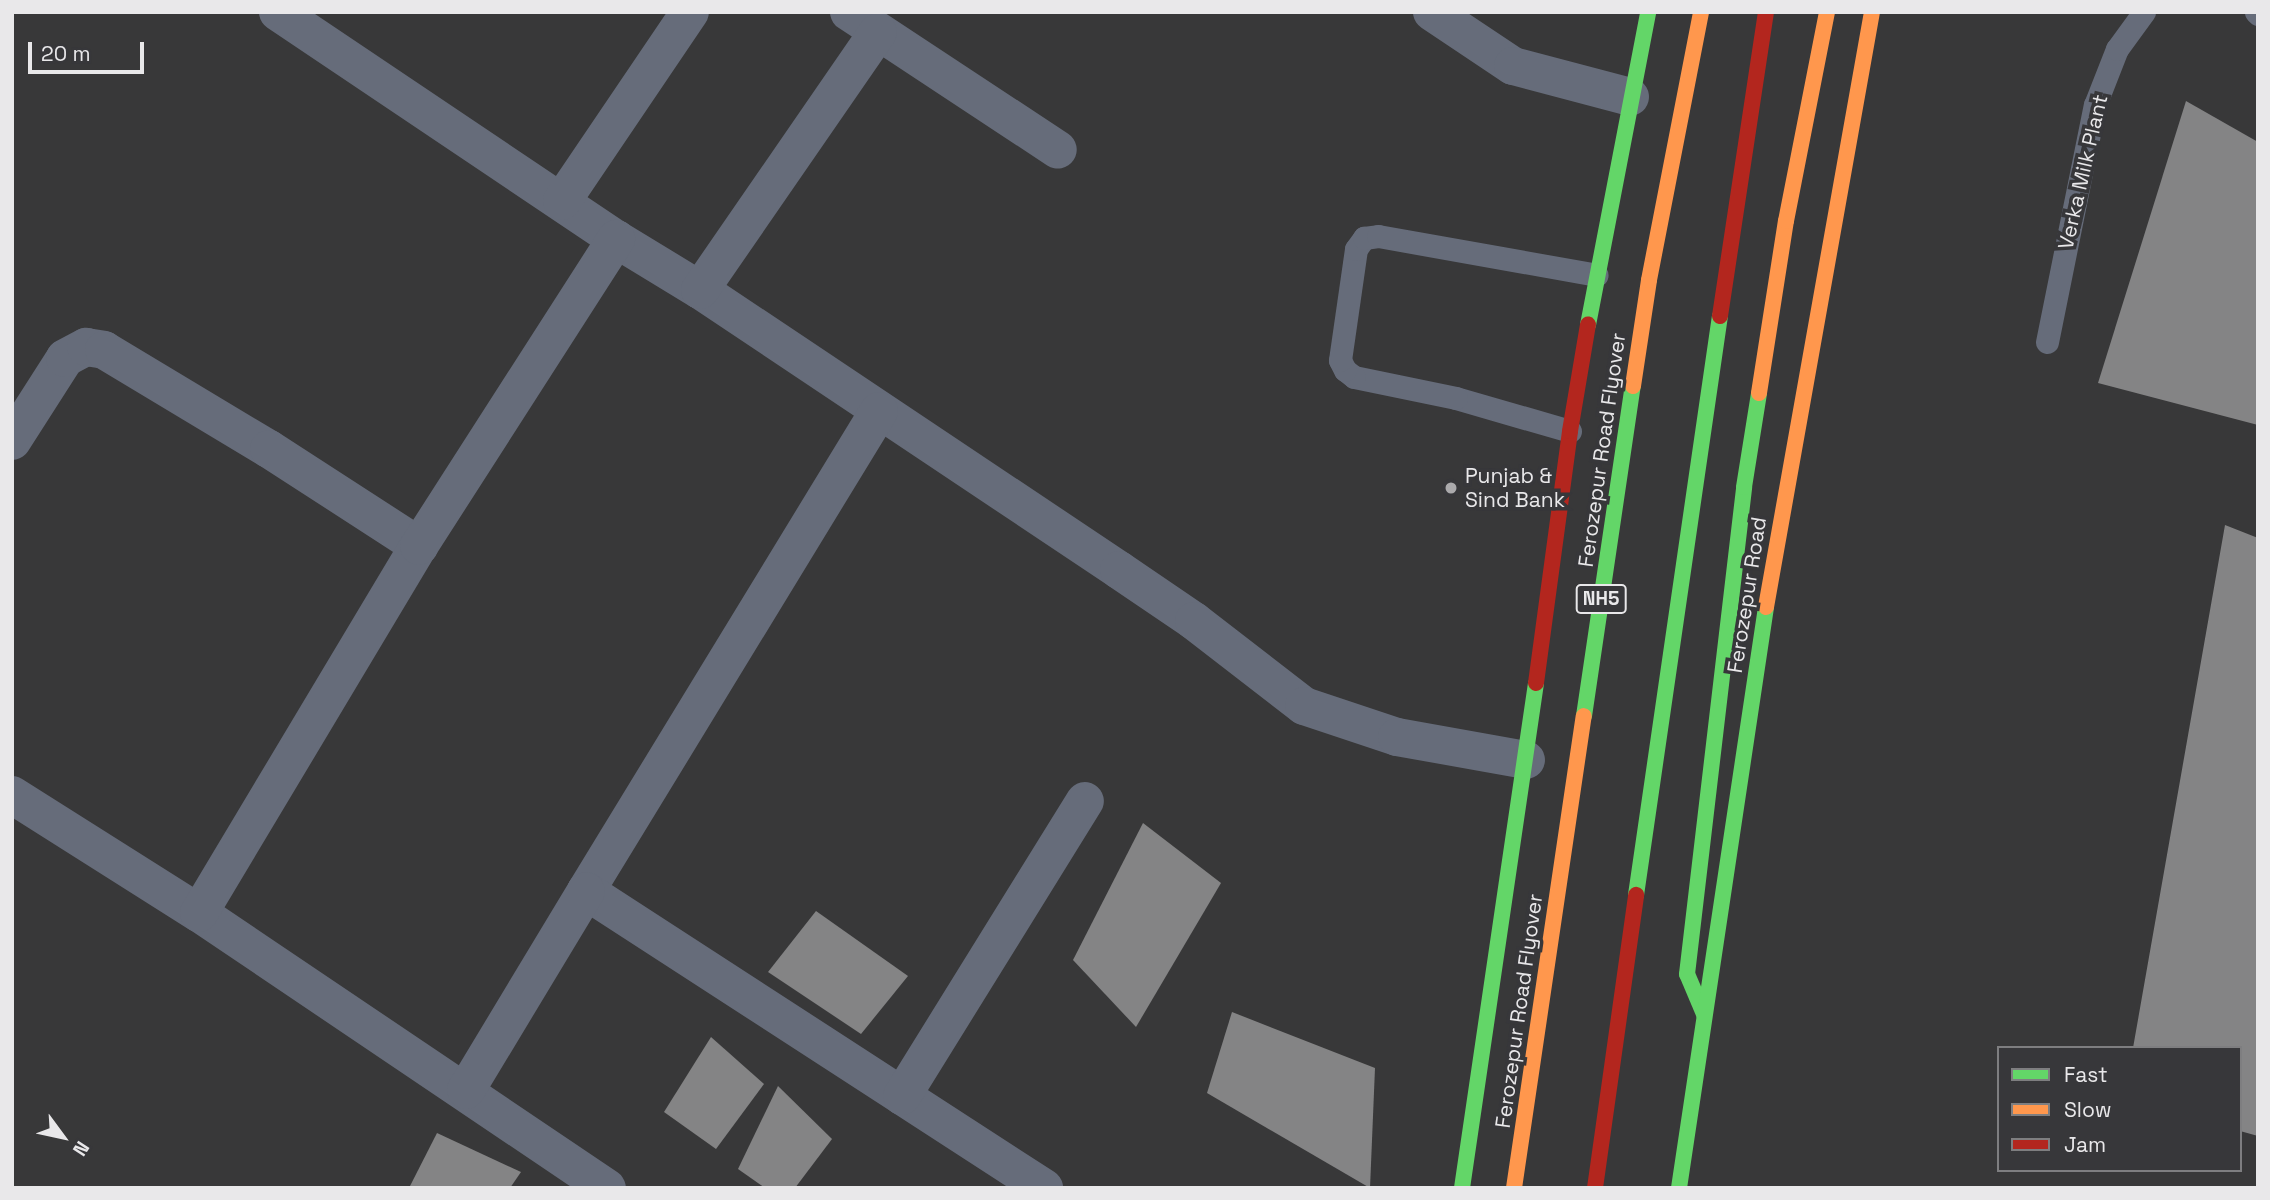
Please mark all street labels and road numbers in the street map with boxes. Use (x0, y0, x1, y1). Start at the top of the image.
street label: Verka Milk Plant (2053, 92, 2113, 252)
street label: Ferozepur Road Flyover (1573, 331, 1631, 569)
street label: Ferozepur Road (1722, 515, 1772, 675)
road number: NH5 (1575, 584, 1627, 614)
street label: Ferozepur Road Flyover (1490, 892, 1548, 1130)

